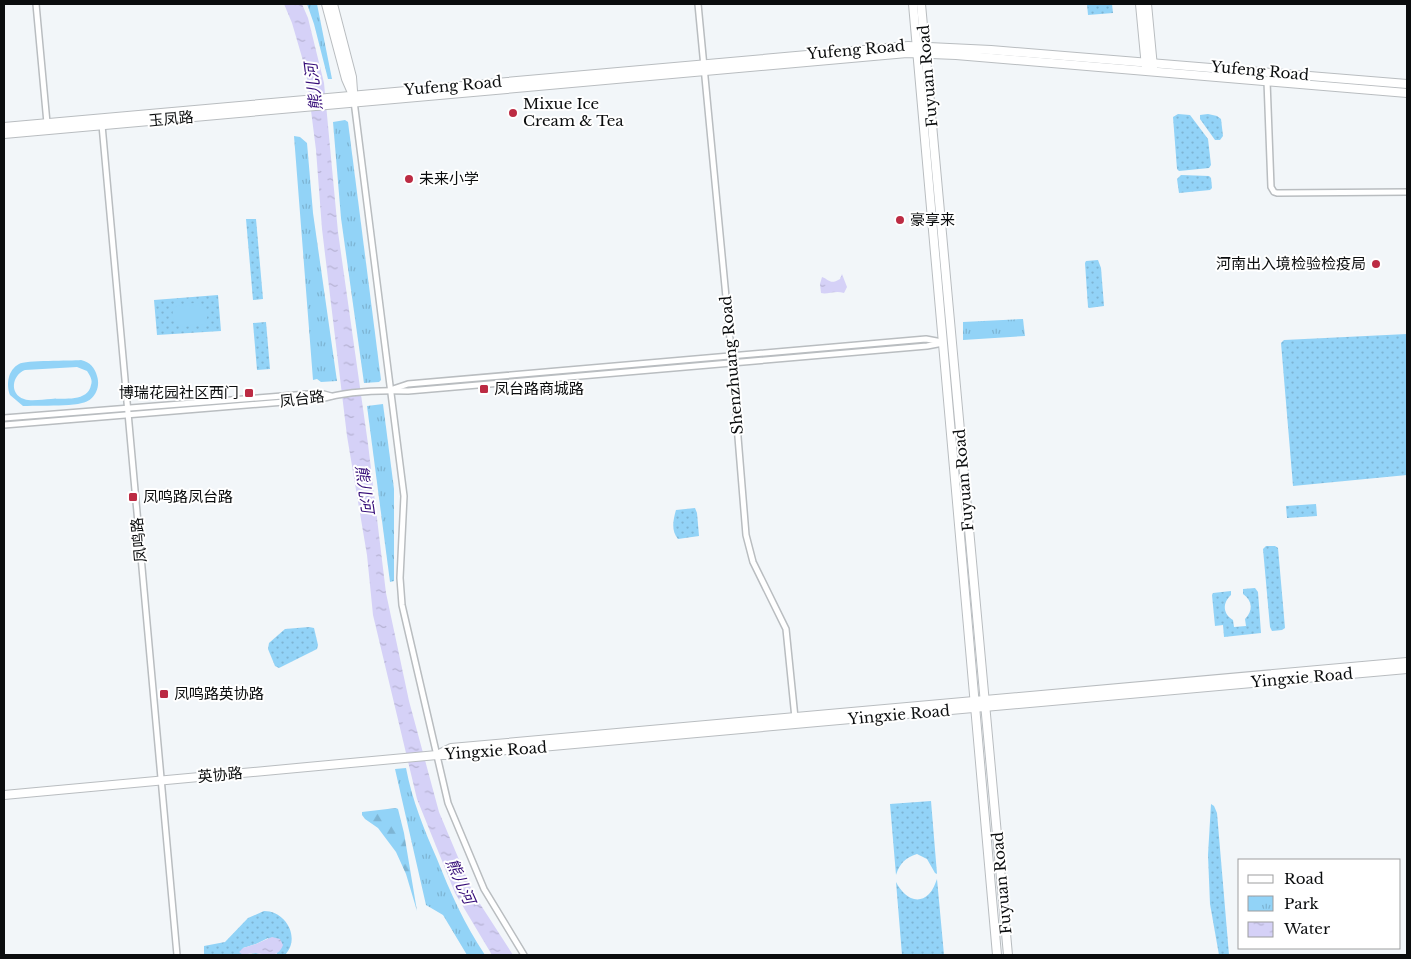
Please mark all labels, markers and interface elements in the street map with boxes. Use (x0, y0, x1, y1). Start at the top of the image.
street label: Fuyuan Road (914, 24, 941, 128)
street label: Yufeng Road (805, 36, 906, 63)
street label: Yufeng Road (1209, 57, 1310, 84)
water label: 熊儿河 (300, 59, 326, 112)
street label: Yufeng Road (402, 72, 503, 99)
place label: Mixue Ice Cream & Tea (523, 94, 624, 130)
street label: 玉凤路 (148, 107, 194, 130)
marker: Mixue Ice Cream & Tea (507, 107, 519, 119)
place label: 未来小学 (419, 169, 479, 188)
marker: 未来小学 (403, 173, 415, 185)
place label: 豪享来 (910, 210, 955, 229)
marker: 豪享来 (894, 214, 906, 226)
place label: 河南出入境检验检疫局 (1216, 254, 1366, 273)
marker: 河南出入境检验检疫局 (1370, 258, 1382, 270)
street label: Shenzhuang Road (716, 295, 747, 435)
place label: 凤台路商城路 (494, 379, 584, 398)
place label: 博瑞花园社区西门 (119, 383, 239, 402)
marker: 凤台路商城路 (478, 383, 490, 395)
street label: 凤台路 (278, 386, 325, 411)
marker: 博瑞花园社区西门 (243, 387, 255, 399)
street label: Fuyuan Road (950, 428, 977, 532)
water label: 熊儿河 (352, 464, 379, 517)
place label: 凤鸣路凤台路 (143, 487, 233, 506)
marker: 凤鸣路凤台路 (127, 491, 139, 503)
street label: 凤鸣路 (127, 517, 150, 563)
street label: Yingxie Road (1249, 664, 1354, 692)
place label: 凤鸣路英协路 (174, 684, 264, 703)
marker: 凤鸣路英协路 (158, 688, 170, 700)
street label: Yingxie Road (846, 701, 951, 729)
street label: Yingxie Road (443, 737, 548, 764)
street label: 英协路 (197, 763, 243, 786)
street label: Fuyuan Road (988, 831, 1015, 935)
water label: 熊儿河 (442, 855, 481, 910)
legend (1238, 859, 1401, 949)
text: Road (1284, 869, 1324, 888)
text: Park (1284, 894, 1320, 913)
text: Water (1283, 919, 1331, 938)

